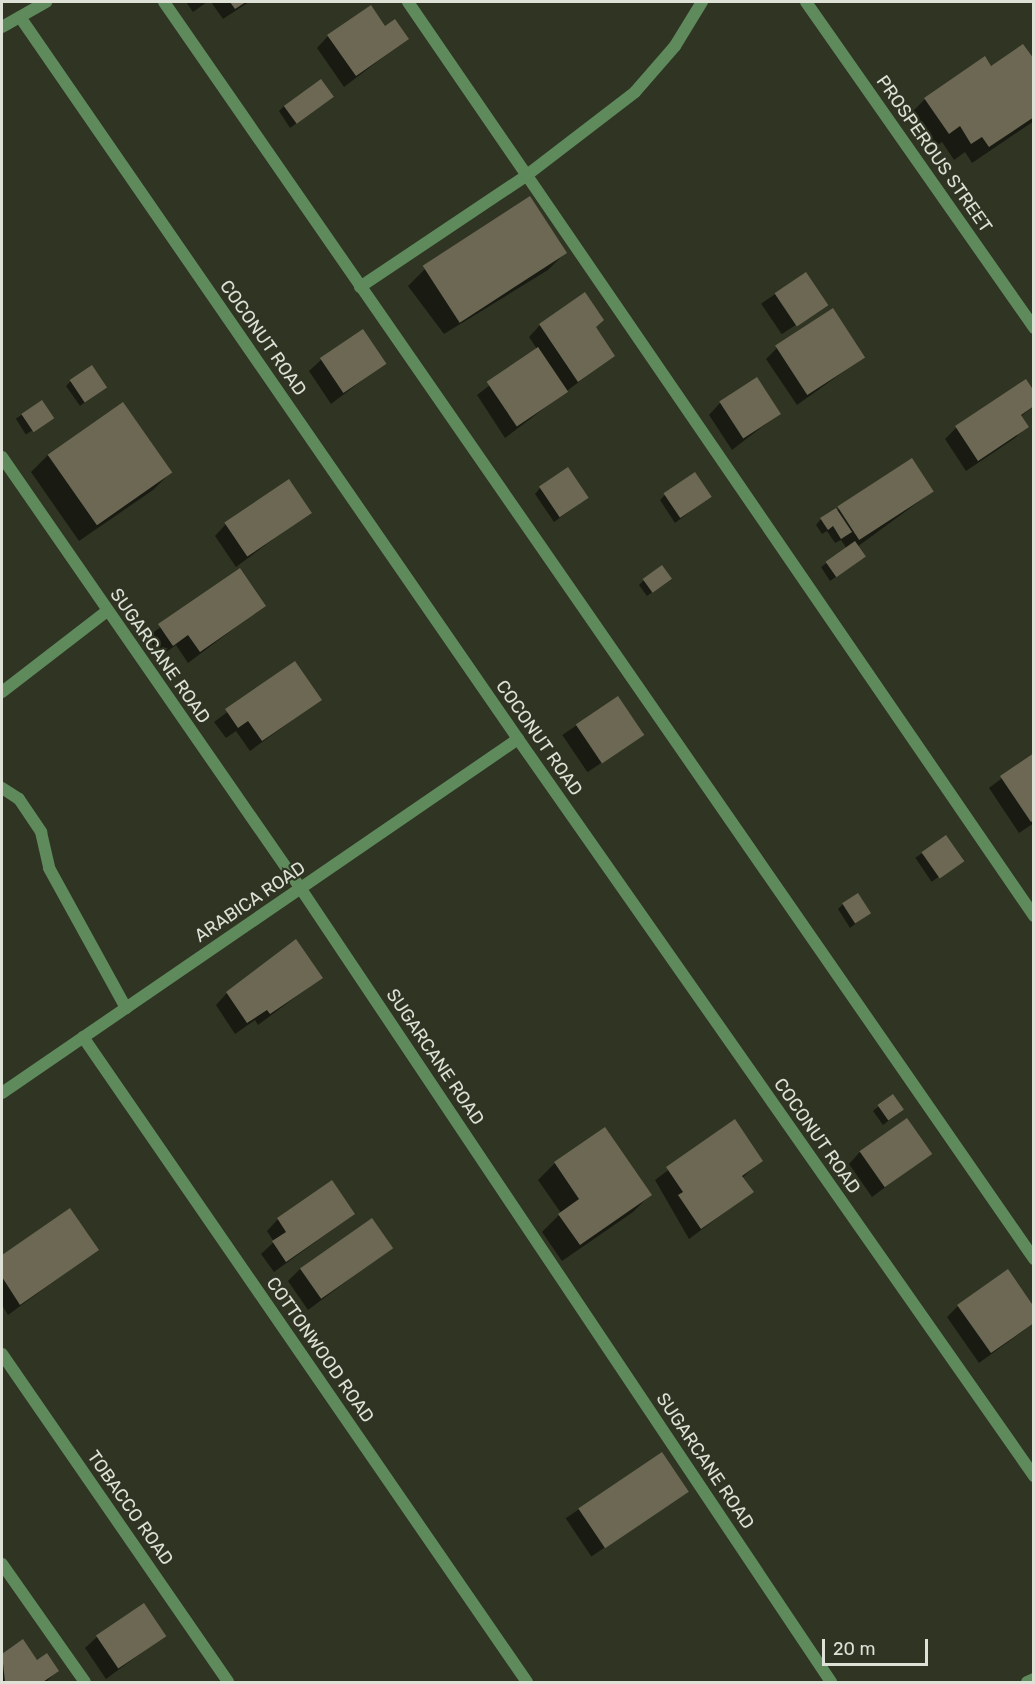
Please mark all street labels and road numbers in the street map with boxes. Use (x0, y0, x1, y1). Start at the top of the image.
street label: PROSPEROUS STREET (872, 71, 996, 237)
street label: COCONUT ROAD (215, 276, 311, 400)
street label: SUGARCANE ROAD (105, 584, 215, 728)
street label: COCONUT ROAD (491, 676, 587, 800)
street label: ARABICA ROAD (190, 857, 310, 947)
street label: SUGARCANE ROAD (381, 985, 489, 1129)
street label: COCONUT ROAD (769, 1074, 865, 1198)
street label: COTTONWOOD ROAD (262, 1273, 378, 1427)
street label: SUGARCANE ROAD (651, 1389, 759, 1533)
street label: TOBACCO ROAD (82, 1447, 178, 1569)

